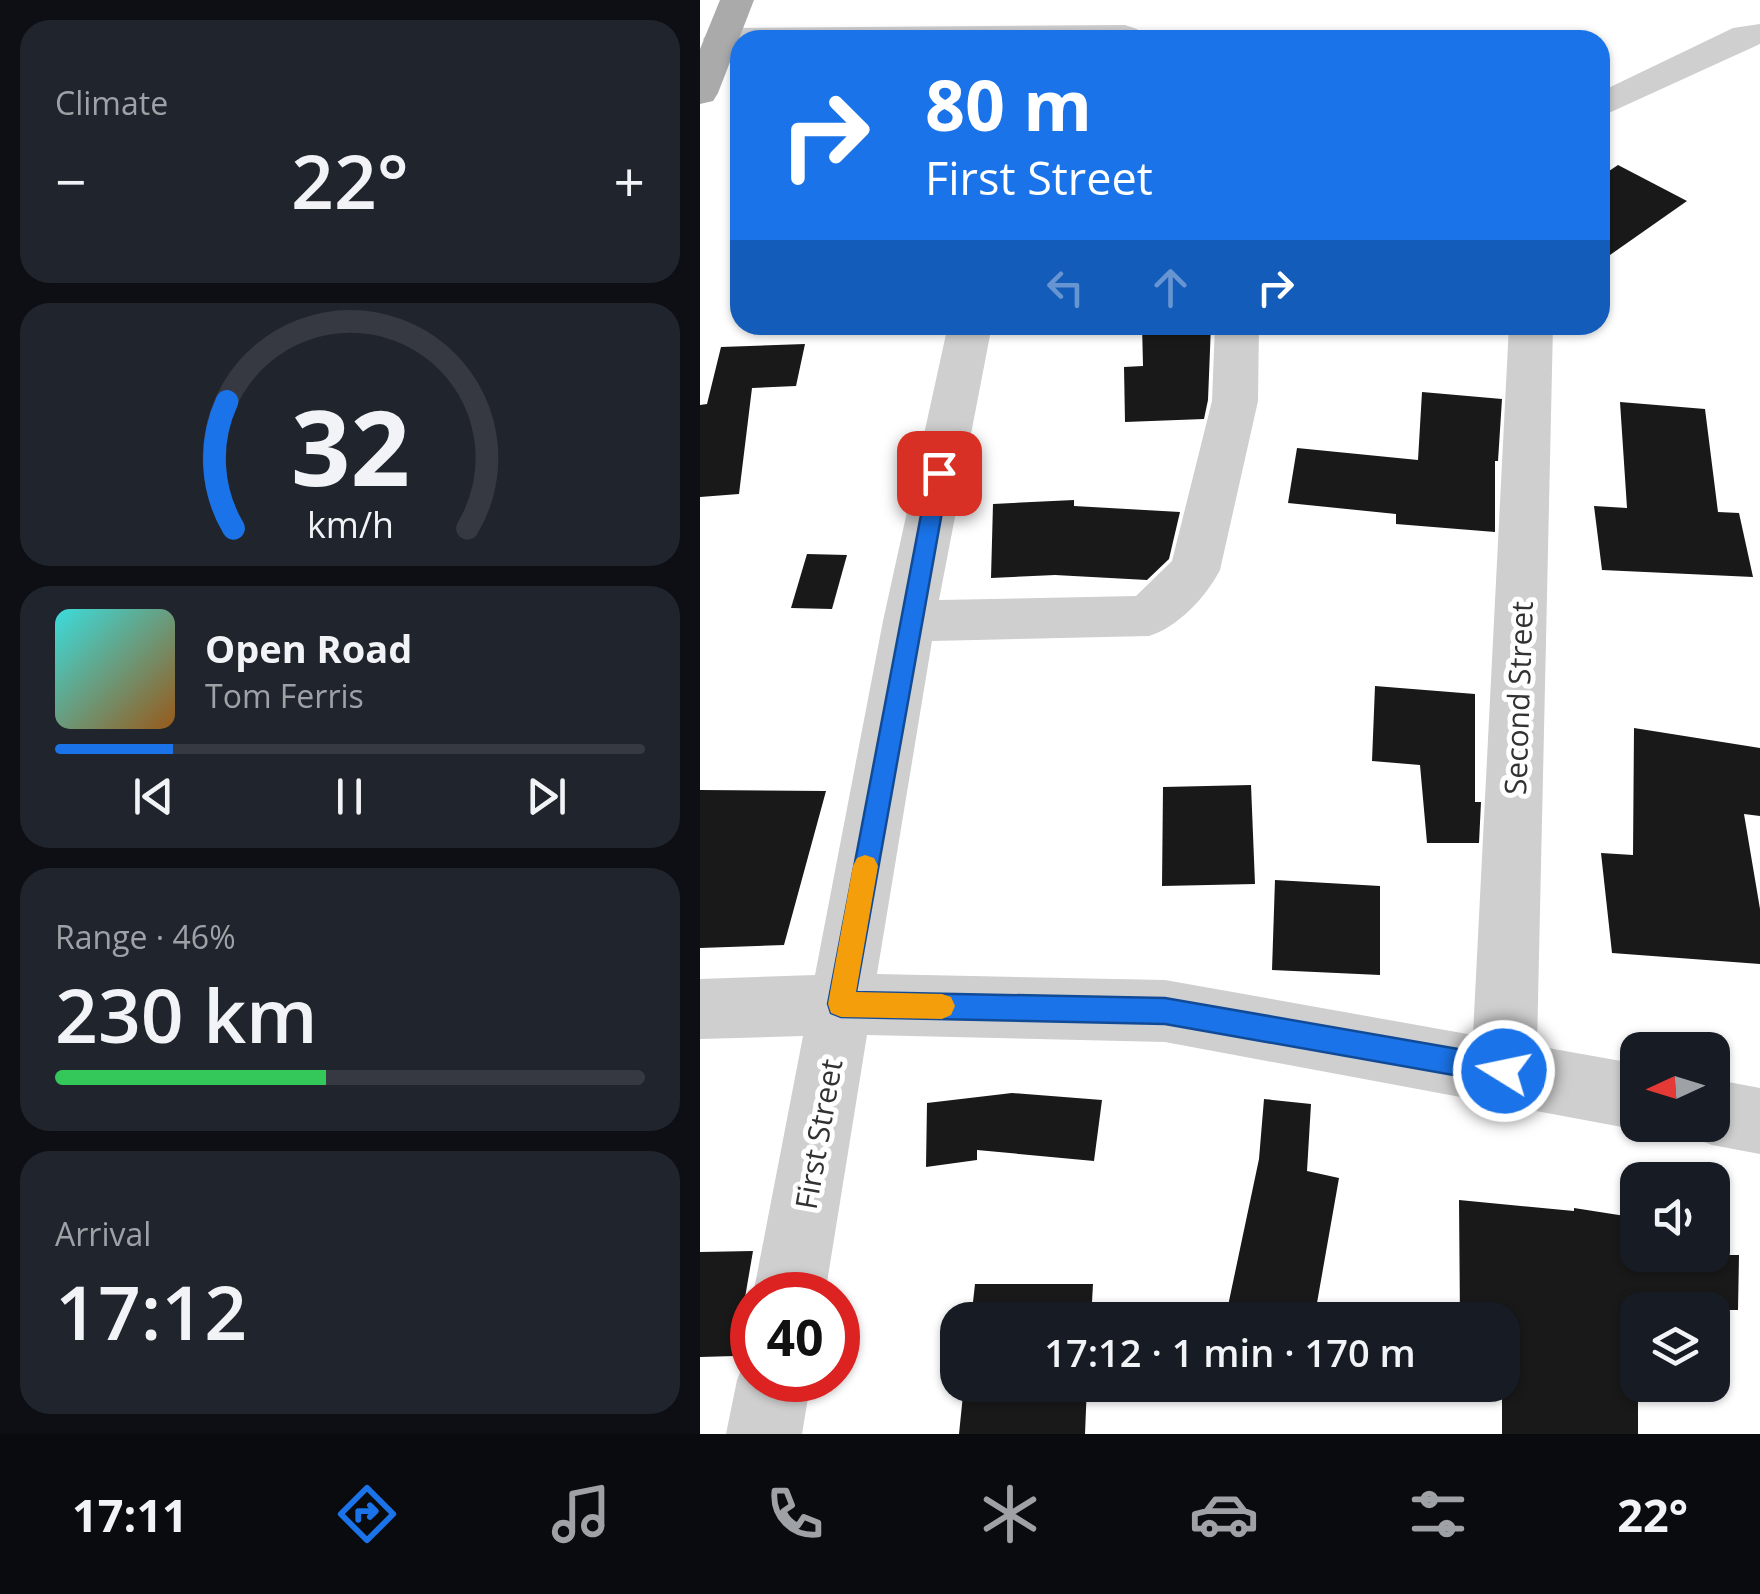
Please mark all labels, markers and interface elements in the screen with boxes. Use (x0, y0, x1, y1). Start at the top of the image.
text: 80 m (925, 56, 1092, 152)
icon: right (760, 70, 890, 200)
text: Climate (55, 81, 168, 124)
text: 22° (291, 129, 409, 231)
text: − (55, 143, 86, 218)
text: + (614, 143, 645, 218)
text: First Street (925, 147, 1153, 208)
icon: left (1038, 260, 1093, 315)
icon: ahead (1143, 260, 1198, 315)
icon: right (1248, 260, 1303, 315)
text: 32 (291, 375, 409, 516)
pin (897, 431, 982, 516)
icon: arrive (912, 446, 967, 501)
text: km/h (307, 500, 393, 548)
street label: Second Street (1494, 600, 1542, 796)
text: Open Road (205, 622, 412, 674)
text: Tom Ferris (205, 674, 364, 717)
icon: previous (126, 769, 181, 824)
icon: pause (322, 769, 377, 824)
icon: next (519, 769, 574, 824)
text: Range · 46% (55, 915, 236, 958)
text: 230 km (55, 963, 318, 1065)
position arrow (1452, 1019, 1556, 1123)
north arrow (1620, 1032, 1730, 1142)
map controls (1620, 1032, 1730, 1402)
street label: First Street (785, 1056, 851, 1212)
button: sound (1620, 1162, 1730, 1272)
text: Arrival (55, 1212, 151, 1255)
text: 17:12 (55, 1260, 247, 1362)
speed limit sign: 40 (730, 1272, 860, 1402)
button: layers (1620, 1292, 1730, 1402)
text: 17:12 · 1 min · 170 m (1044, 1326, 1416, 1378)
icon: directions (332, 1479, 402, 1549)
icon: music (546, 1479, 616, 1549)
icon: phone (760, 1479, 830, 1549)
icon: climate (975, 1479, 1045, 1549)
icon: car (1189, 1479, 1259, 1549)
icon: filters (1403, 1479, 1473, 1549)
text: 17:11 (72, 1484, 188, 1545)
text: 22° (1617, 1484, 1688, 1545)

